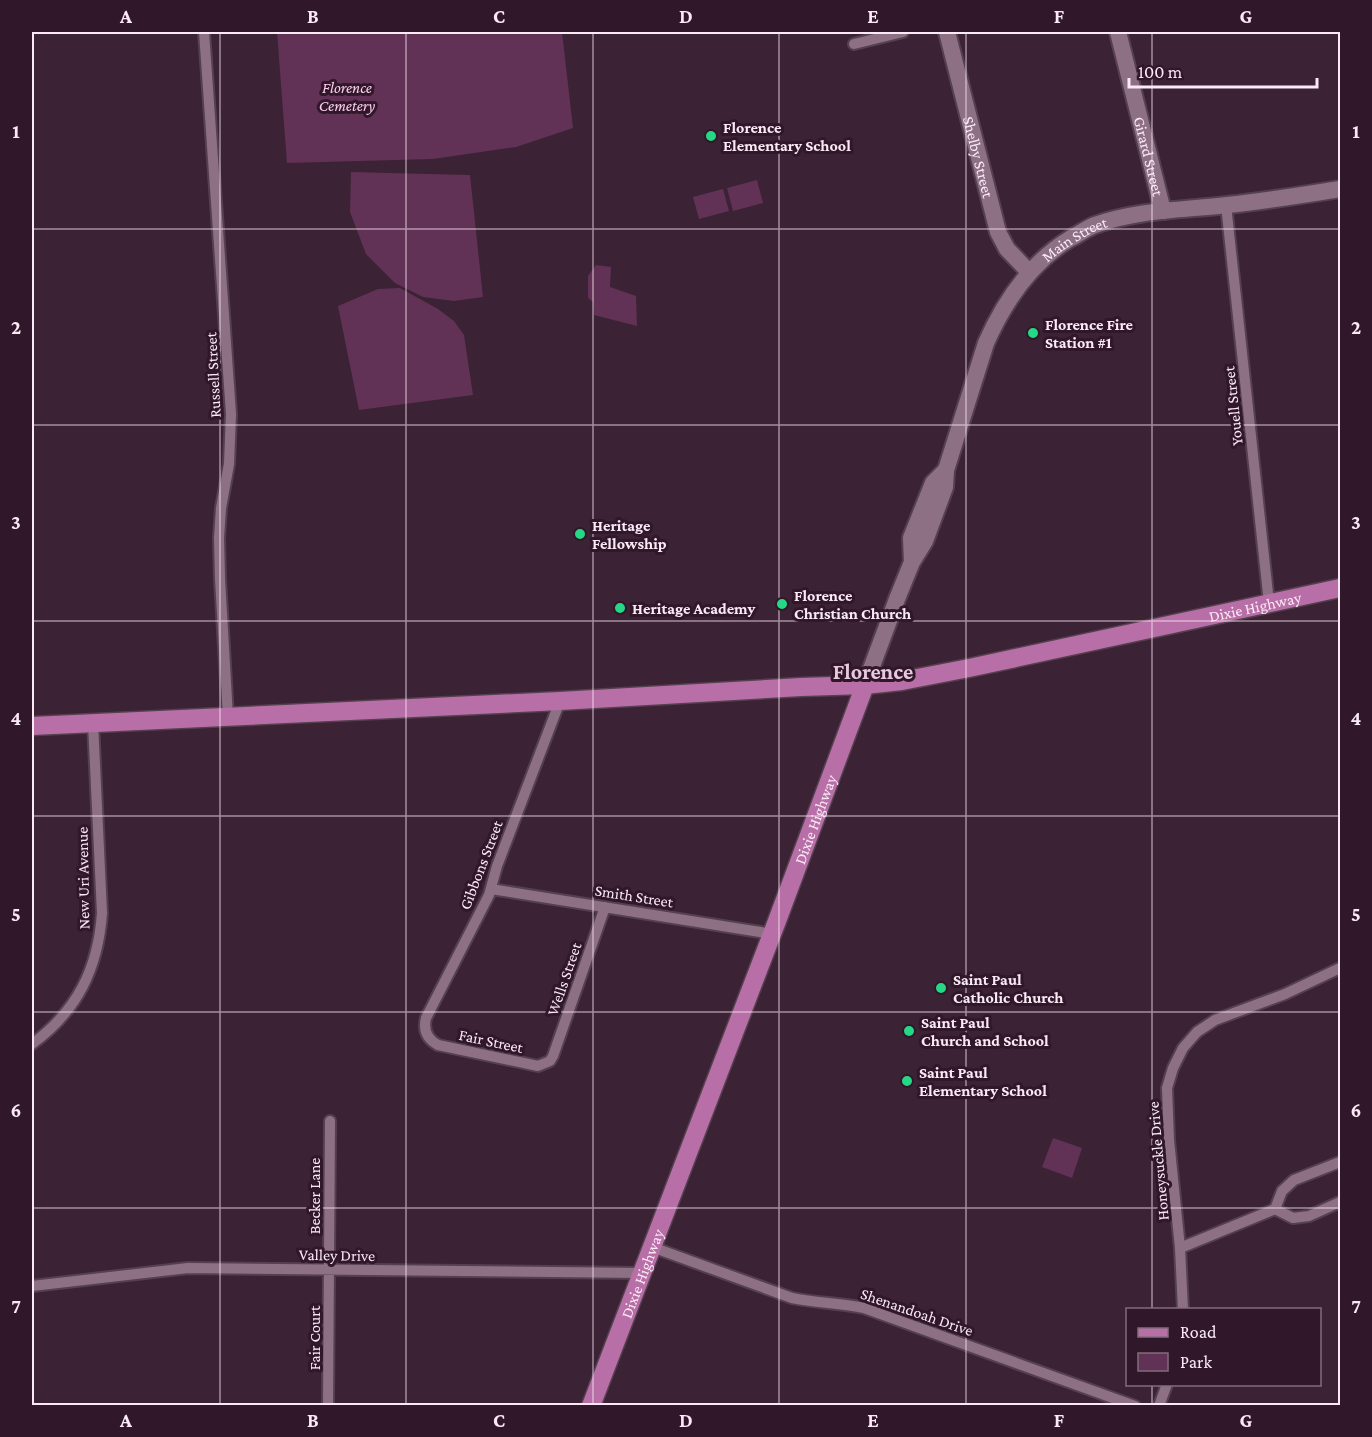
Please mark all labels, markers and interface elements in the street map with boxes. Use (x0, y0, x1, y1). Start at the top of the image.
text: A (119, 5, 133, 27)
text: B (307, 5, 319, 27)
text: C (493, 5, 505, 27)
text: D (679, 5, 693, 27)
text: E (867, 5, 879, 27)
text: F (1054, 5, 1065, 27)
text: G (1240, 5, 1253, 27)
scale bar (1129, 51, 1316, 89)
text: 100 m (1138, 62, 1183, 82)
park label: Florence Cemetery (319, 79, 376, 115)
street label: Shelby Street (960, 115, 998, 200)
street label: Girard Street (1131, 115, 1168, 198)
place label: Florence Elementary School (723, 119, 851, 154)
text: 1 (12, 120, 20, 142)
text: 1 (1352, 120, 1360, 142)
marker: Florence Elementary School (704, 129, 718, 143)
street label: Main Street (1038, 213, 1110, 265)
text: 2 (11, 316, 21, 338)
place label: Florence Fire Station #1 (1045, 316, 1133, 351)
text: 2 (1351, 316, 1361, 338)
marker: Florence Fire Station #1 (1026, 326, 1040, 340)
street label: Russell Street (202, 331, 224, 418)
street label: Youell Street (1220, 365, 1246, 447)
text: 3 (11, 511, 21, 533)
text: 3 (1351, 511, 1361, 533)
place label: Heritage Fellowship (592, 517, 667, 552)
marker: Heritage Fellowship (573, 527, 587, 541)
place label: Florence Christian Church (794, 587, 911, 622)
street label: Dixie Highway (1207, 588, 1303, 625)
marker: Florence Christian Church (775, 597, 789, 611)
place label: Heritage Academy (632, 600, 756, 617)
marker: Heritage Academy (613, 601, 627, 615)
district label: Florence (833, 659, 913, 684)
text: 4 (11, 707, 22, 729)
text: 4 (1351, 707, 1362, 729)
street label: Dixie Highway (791, 772, 840, 866)
street label: Gibbons Street (456, 817, 506, 912)
street label: New Uri Avenue (74, 827, 92, 929)
street label: Smith Street (594, 881, 675, 911)
text: 5 (11, 903, 21, 925)
text: 5 (1351, 903, 1361, 925)
street label: Wells Street (544, 940, 585, 1018)
place label: Saint Paul Catholic Church (953, 971, 1064, 1006)
marker: Saint Paul Catholic Church (934, 981, 948, 995)
place label: Saint Paul Church and School (921, 1014, 1049, 1049)
marker: Saint Paul Church and School (902, 1024, 916, 1038)
street label: Fair Street (457, 1026, 525, 1056)
place label: Saint Paul Elementary School (919, 1064, 1047, 1099)
marker: Saint Paul Elementary School (900, 1074, 914, 1088)
text: 6 (11, 1099, 21, 1121)
text: 6 (1351, 1099, 1361, 1121)
street label: Honeysuckle Drive (1144, 1101, 1173, 1221)
street label: Becker Lane (306, 1158, 323, 1234)
street label: Dixie Highway (617, 1226, 668, 1320)
street label: Valley Drive (299, 1246, 375, 1265)
street label: Shenandoah Drive (859, 1285, 975, 1339)
text: 7 (11, 1295, 21, 1317)
text: 7 (1351, 1295, 1361, 1317)
street label: Fair Court (306, 1305, 323, 1370)
legend (1126, 1308, 1321, 1386)
text: Road (1180, 1322, 1217, 1342)
text: Park (1180, 1352, 1212, 1372)
text: A (119, 1409, 133, 1431)
text: B (307, 1409, 319, 1431)
text: C (493, 1409, 505, 1431)
text: D (679, 1409, 693, 1431)
text: E (867, 1409, 879, 1431)
text: F (1054, 1409, 1065, 1431)
text: G (1240, 1409, 1253, 1431)

